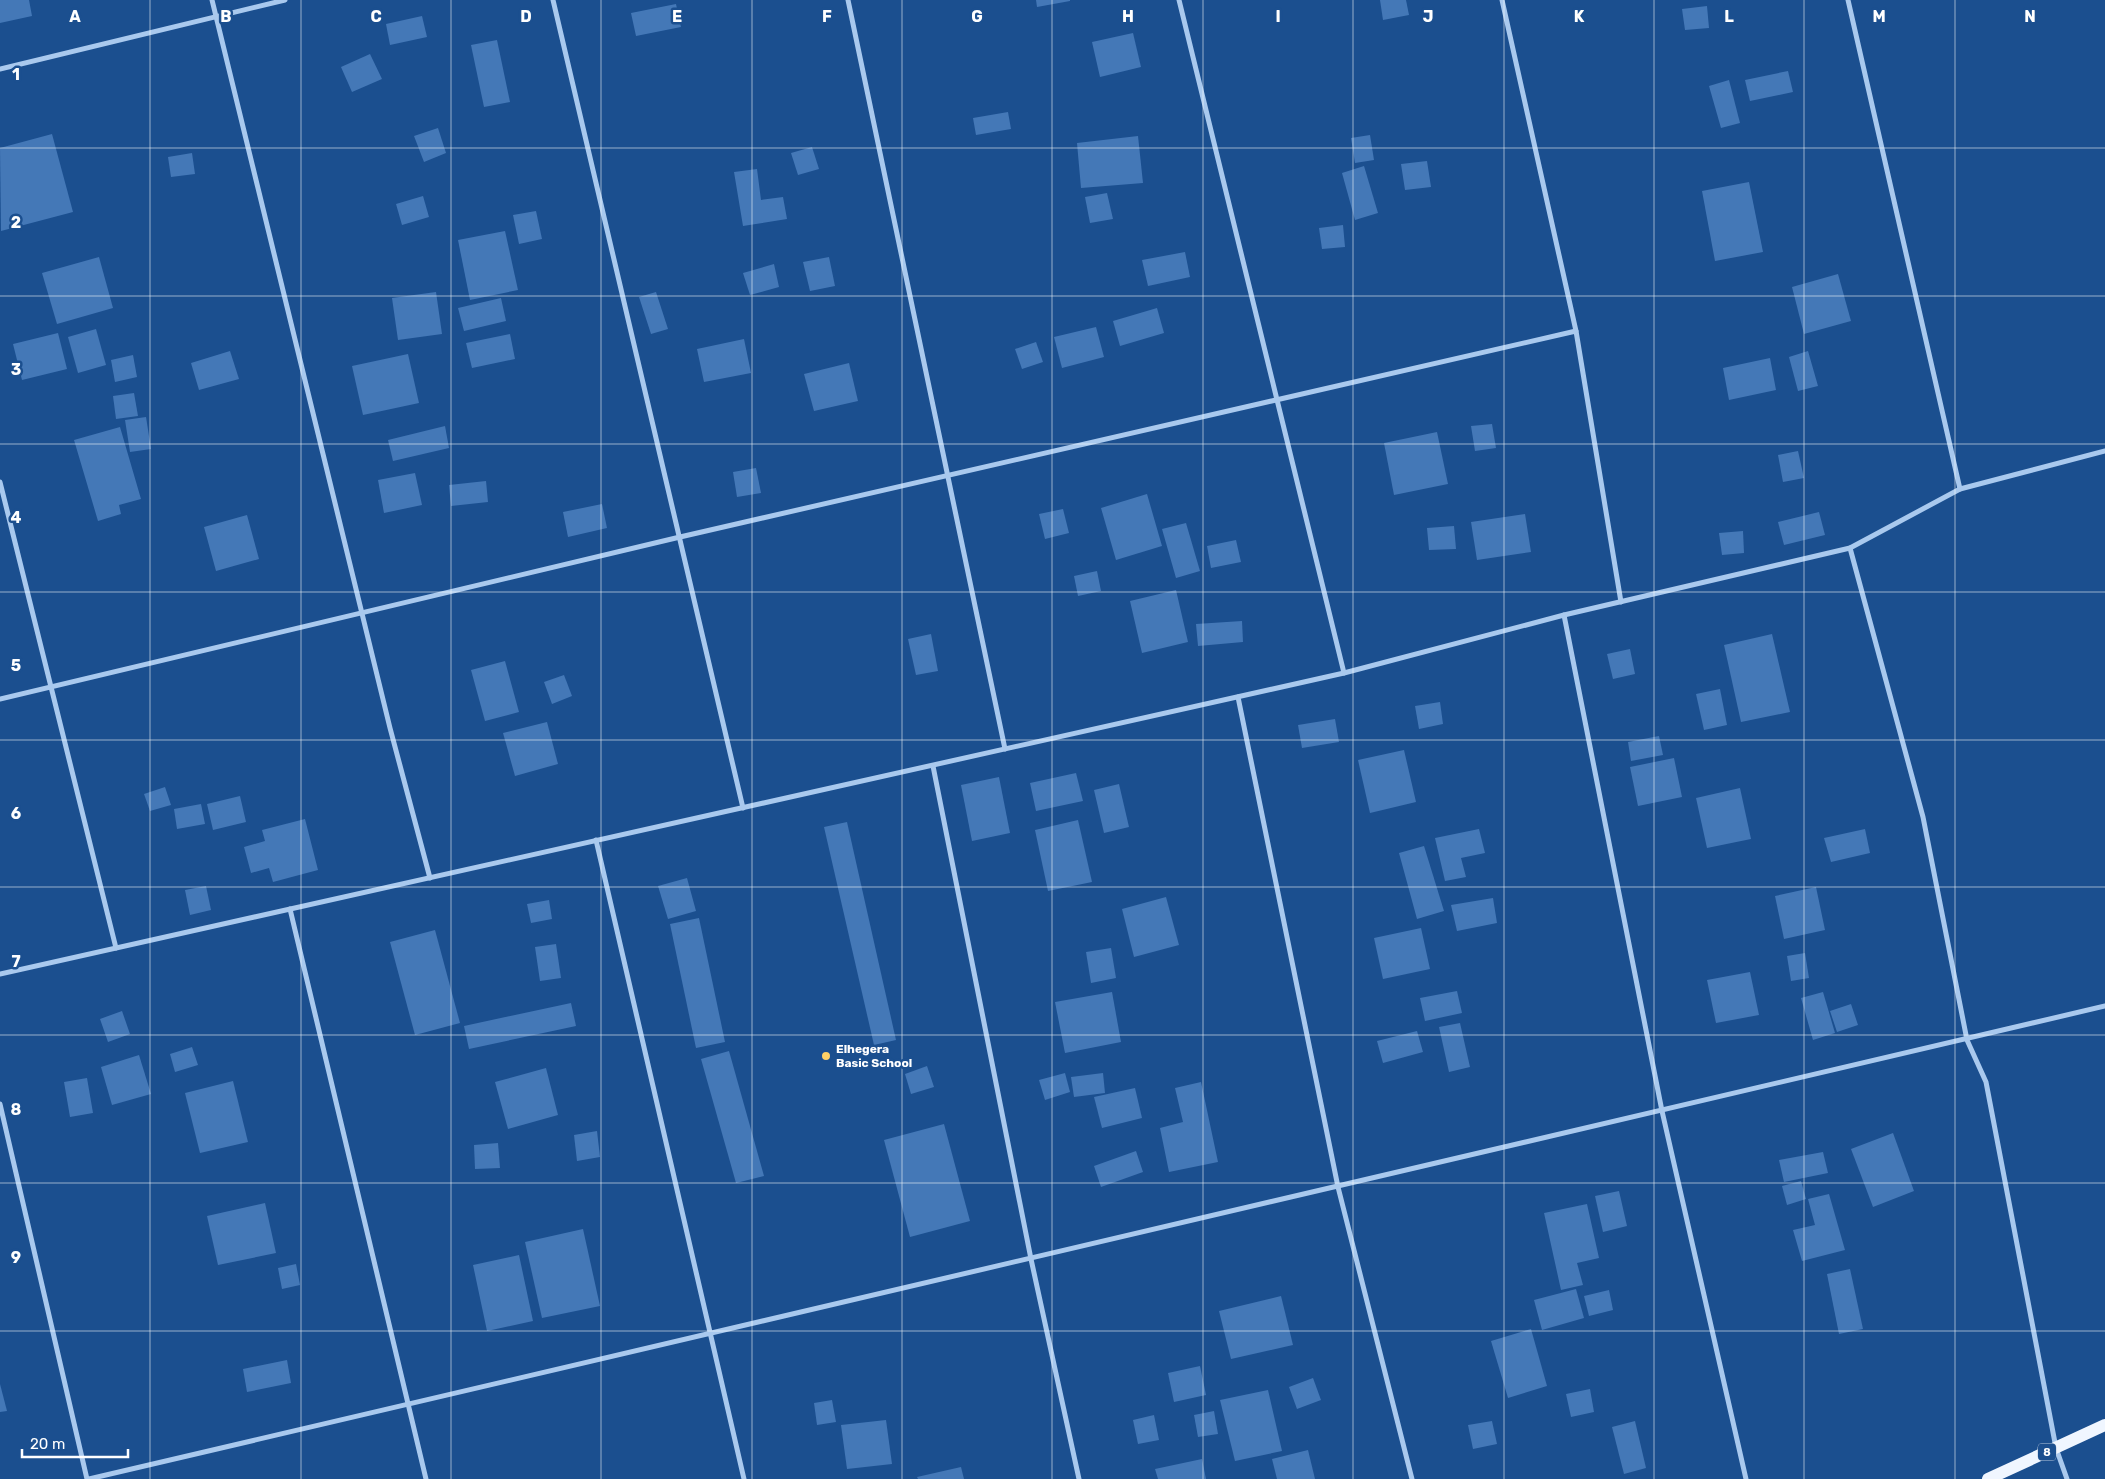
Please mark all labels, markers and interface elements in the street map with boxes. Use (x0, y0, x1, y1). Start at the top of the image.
text: A (69, 7, 81, 26)
text: B (220, 7, 232, 26)
text: C (370, 7, 382, 26)
text: D (520, 7, 532, 26)
text: E (672, 7, 682, 26)
text: F (822, 7, 832, 26)
text: G (971, 7, 983, 26)
text: H (1122, 7, 1134, 26)
text: I (1275, 7, 1281, 26)
text: J (1423, 7, 1433, 26)
text: K (1574, 7, 1585, 26)
text: L (1724, 7, 1734, 26)
text: M (1872, 7, 1886, 26)
text: N (2024, 7, 2036, 26)
text: 1 (12, 65, 20, 84)
text: 2 (11, 213, 21, 232)
text: 3 (11, 360, 21, 379)
text: 4 (11, 508, 22, 527)
text: 5 (11, 656, 21, 675)
text: 6 (11, 804, 21, 823)
text: 7 (11, 952, 21, 971)
place label: Elhegera Basic School (836, 1042, 912, 1070)
marker: Elhegera Basic School (820, 1050, 832, 1062)
text: 8 (11, 1100, 22, 1119)
text: 9 (11, 1248, 21, 1267)
scale bar (22, 1426, 129, 1458)
text: 20 m (30, 1435, 65, 1453)
road number: 8 (2038, 1444, 2056, 1460)

